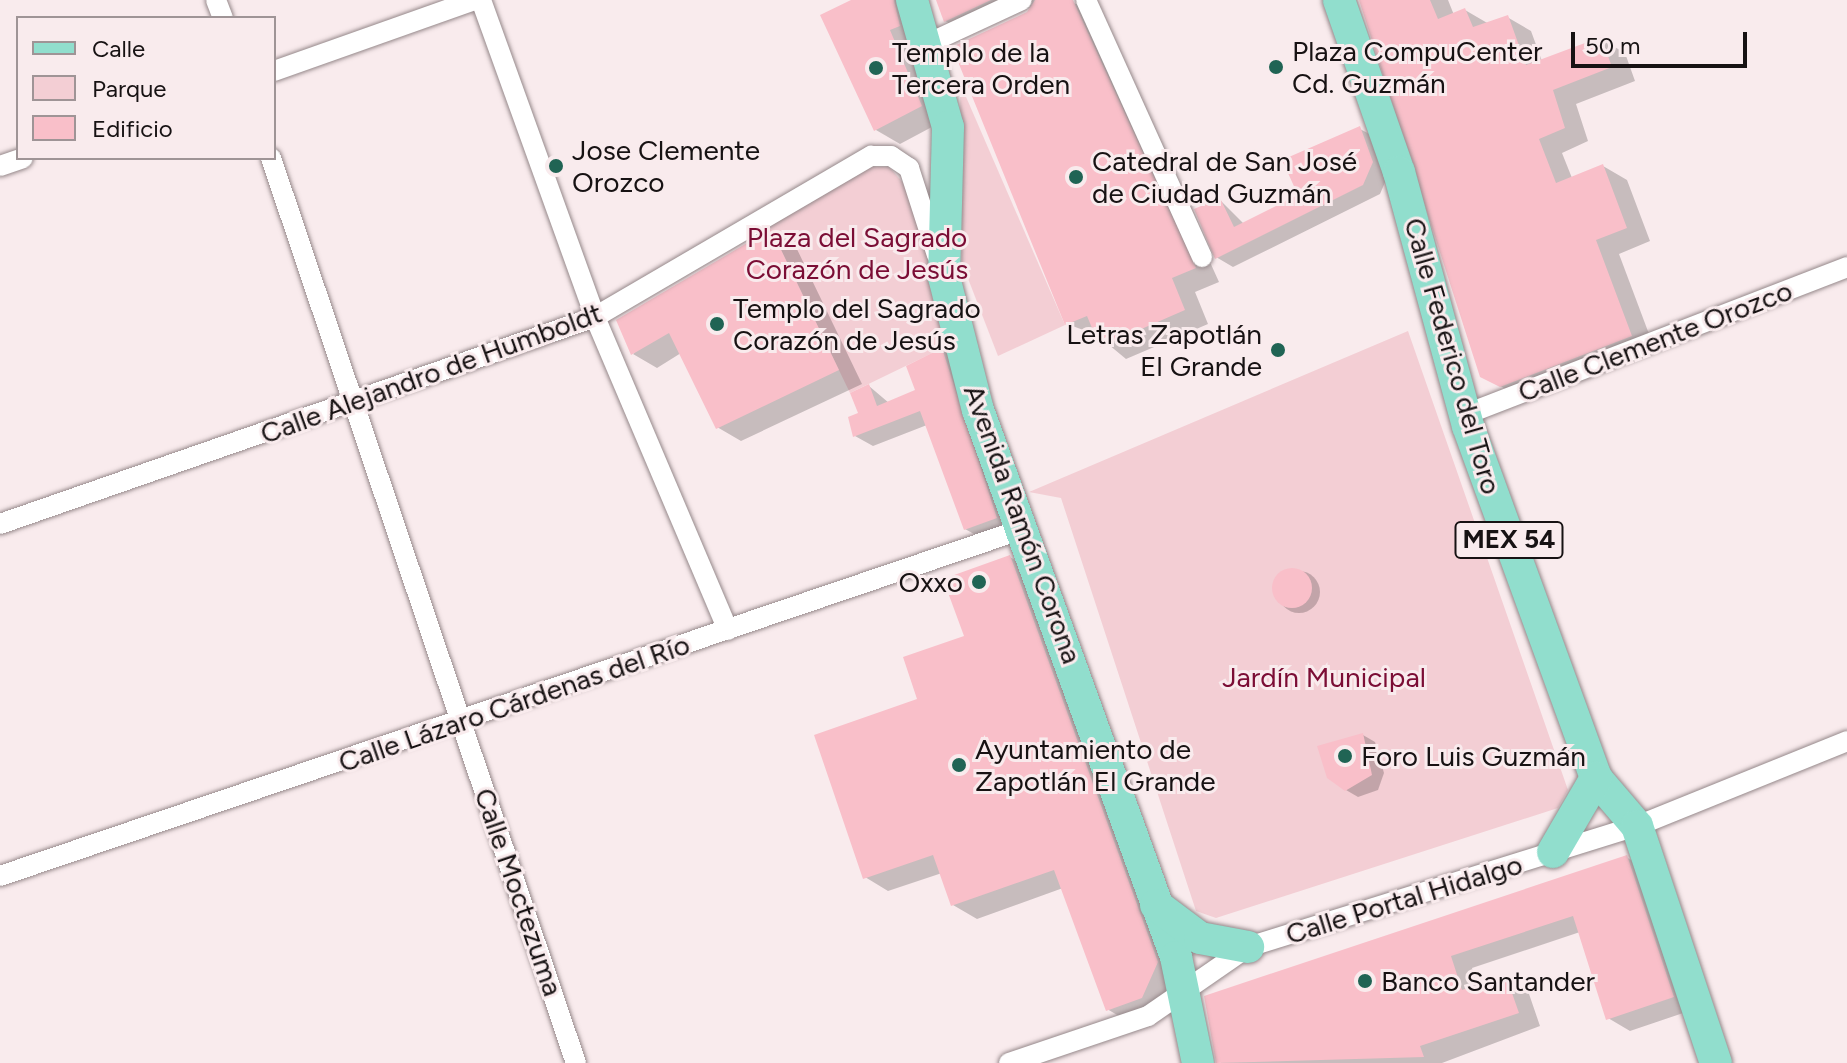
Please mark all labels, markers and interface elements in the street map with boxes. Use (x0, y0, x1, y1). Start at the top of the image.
legend (16, 16, 276, 160)
scale bar (1575, 16, 1751, 66)
text: 50 m (1585, 31, 1641, 60)
text: Calle (92, 34, 145, 63)
place label: Plaza CompuCenter Cd. Guzmán (1292, 34, 1542, 100)
place label: Templo de la Tercera Orden (892, 35, 1070, 101)
marker: Plaza CompuCenter Cd. Guzmán (1267, 58, 1285, 76)
marker: Templo de la Tercera Orden (867, 59, 885, 77)
text: Parque (92, 74, 166, 103)
text: Edificio (92, 114, 173, 143)
place label: Jose Clemente Orozco (572, 133, 760, 199)
place label: Catedral de San José de Ciudad Guzmán (1092, 144, 1357, 210)
marker: Jose Clemente Orozco (547, 157, 565, 175)
marker: Catedral de San José de Ciudad Guzmán (1067, 168, 1085, 186)
street label: Calle Federico del Toro (1397, 214, 1509, 498)
park label: Plaza del Sagrado Corazón de Jesús (746, 220, 968, 286)
street label: Calle Clemente Orozco (1513, 273, 1797, 409)
place label: Templo del Sagrado Corazón de Jesús (733, 291, 981, 357)
street label: Calle Alejandro de Humboldt (256, 296, 606, 450)
marker: Templo del Sagrado Corazón de Jesús (708, 315, 726, 333)
place label: Letras Zapotlán El Grande (1066, 317, 1262, 383)
marker: Letras Zapotlán El Grande (1269, 341, 1287, 359)
street label: Avenida Ramón Corona (957, 380, 1089, 668)
road number: MEX 54 (1453, 518, 1565, 562)
place label: Oxxo (899, 565, 963, 599)
marker: Oxxo (970, 573, 988, 591)
street label: Calle Lázaro Cárdenas del Río (334, 627, 694, 779)
park label: Jardín Municipal (1222, 660, 1426, 694)
place label: Ayuntamiento de Zapotlán El Grande (975, 732, 1216, 798)
place label: Foro Luis Guzmán (1361, 739, 1586, 773)
marker: Foro Luis Guzmán (1336, 747, 1354, 765)
marker: Ayuntamiento de Zapotlán El Grande (950, 756, 968, 774)
street label: Calle Moctezuma (468, 784, 570, 1000)
street label: Calle Portal Hidalgo (1282, 847, 1526, 951)
place label: Banco Santander (1381, 964, 1595, 998)
marker: Banco Santander (1356, 972, 1374, 990)

